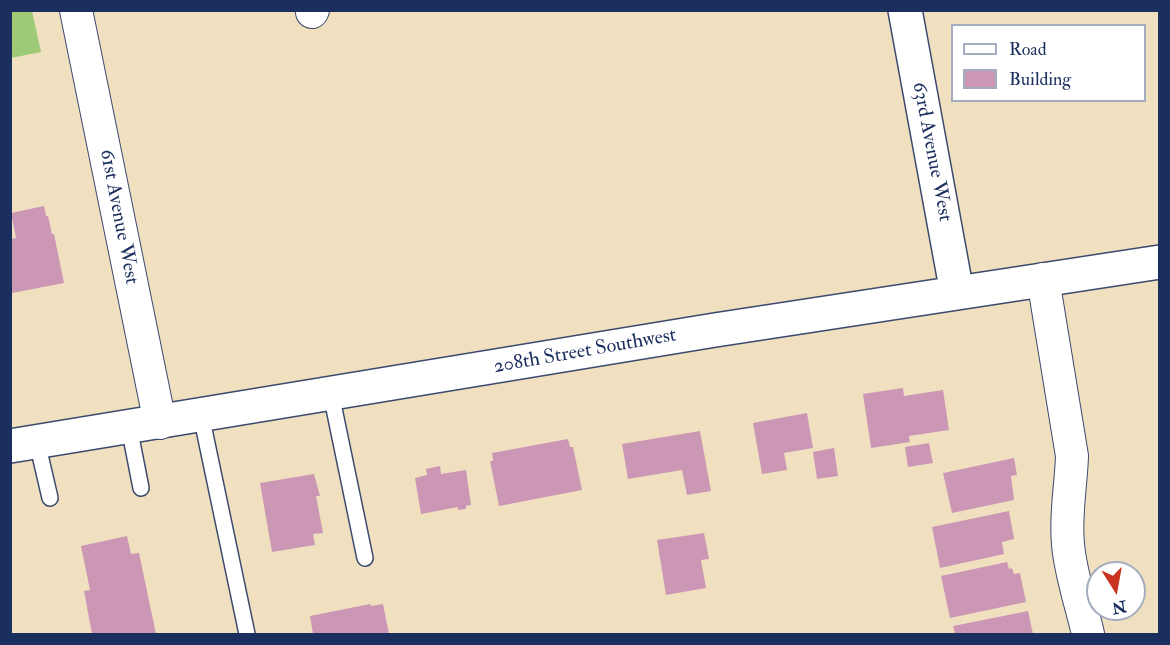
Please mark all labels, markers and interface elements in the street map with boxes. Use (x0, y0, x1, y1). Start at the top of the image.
legend (951, 24, 1146, 102)
text: Road (1009, 38, 1047, 61)
text: Building (1009, 68, 1071, 91)
street label: 63rd Avenue West (906, 80, 956, 224)
street label: 61st Avenue West (93, 147, 143, 287)
street label: 208th Street Southwest (492, 324, 678, 380)
north arrow (1086, 561, 1146, 621)
text: N (1110, 596, 1128, 618)

